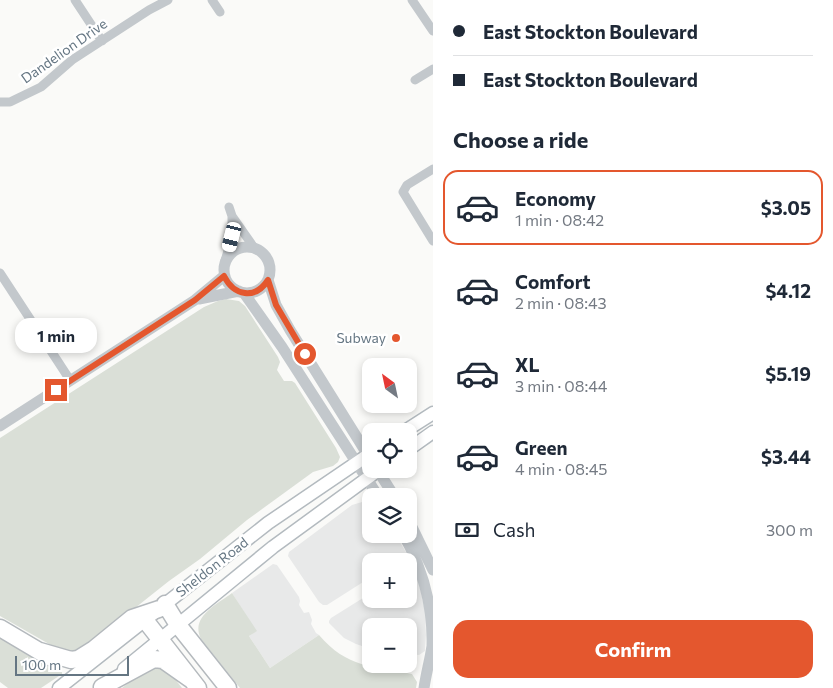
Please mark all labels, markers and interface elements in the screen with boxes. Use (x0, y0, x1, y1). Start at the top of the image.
street label: Dandelion Drive (17, 15, 110, 87)
text: East Stockton Boulevard (483, 20, 698, 43)
text: East Stockton Boulevard (483, 68, 698, 91)
text: Choose a ride (453, 126, 588, 153)
icon: car (455, 185, 500, 230)
text: Economy (515, 187, 596, 210)
text: $3.05 (761, 196, 811, 219)
text: 1 min · 08:42 (515, 210, 604, 229)
car (221, 221, 242, 253)
icon: car (455, 268, 500, 313)
text: Comfort (515, 270, 591, 293)
text: $4.12 (765, 279, 811, 302)
text: 2 min · 08:43 (515, 293, 607, 312)
callout: 1 min (15, 318, 97, 352)
text: 1 min (37, 326, 75, 345)
place label: Subway (336, 329, 386, 346)
marker: Subway (390, 332, 402, 344)
route start (294, 343, 316, 365)
icon: car (455, 351, 500, 396)
text: XL (515, 353, 540, 376)
north arrow (362, 358, 418, 412)
map controls (362, 358, 417, 673)
text: $5.19 (765, 362, 811, 385)
text: 3 min · 08:44 (515, 376, 607, 395)
route end (45, 379, 67, 401)
button: locate (362, 423, 417, 478)
icon: car (455, 434, 500, 479)
text: Green (515, 436, 567, 459)
text: $3.44 (761, 445, 811, 468)
text: 4 min · 08:45 (515, 459, 608, 478)
button: layers (362, 488, 417, 543)
icon: cash (453, 516, 481, 544)
text: Cash (493, 518, 535, 541)
text: 300 m (766, 520, 813, 539)
street label: Sheldon Road (172, 533, 251, 600)
button: + (362, 553, 417, 608)
button: − (362, 618, 417, 673)
button: Confirm (453, 620, 813, 678)
scale bar (15, 653, 129, 676)
text: 100 m (22, 656, 61, 673)

